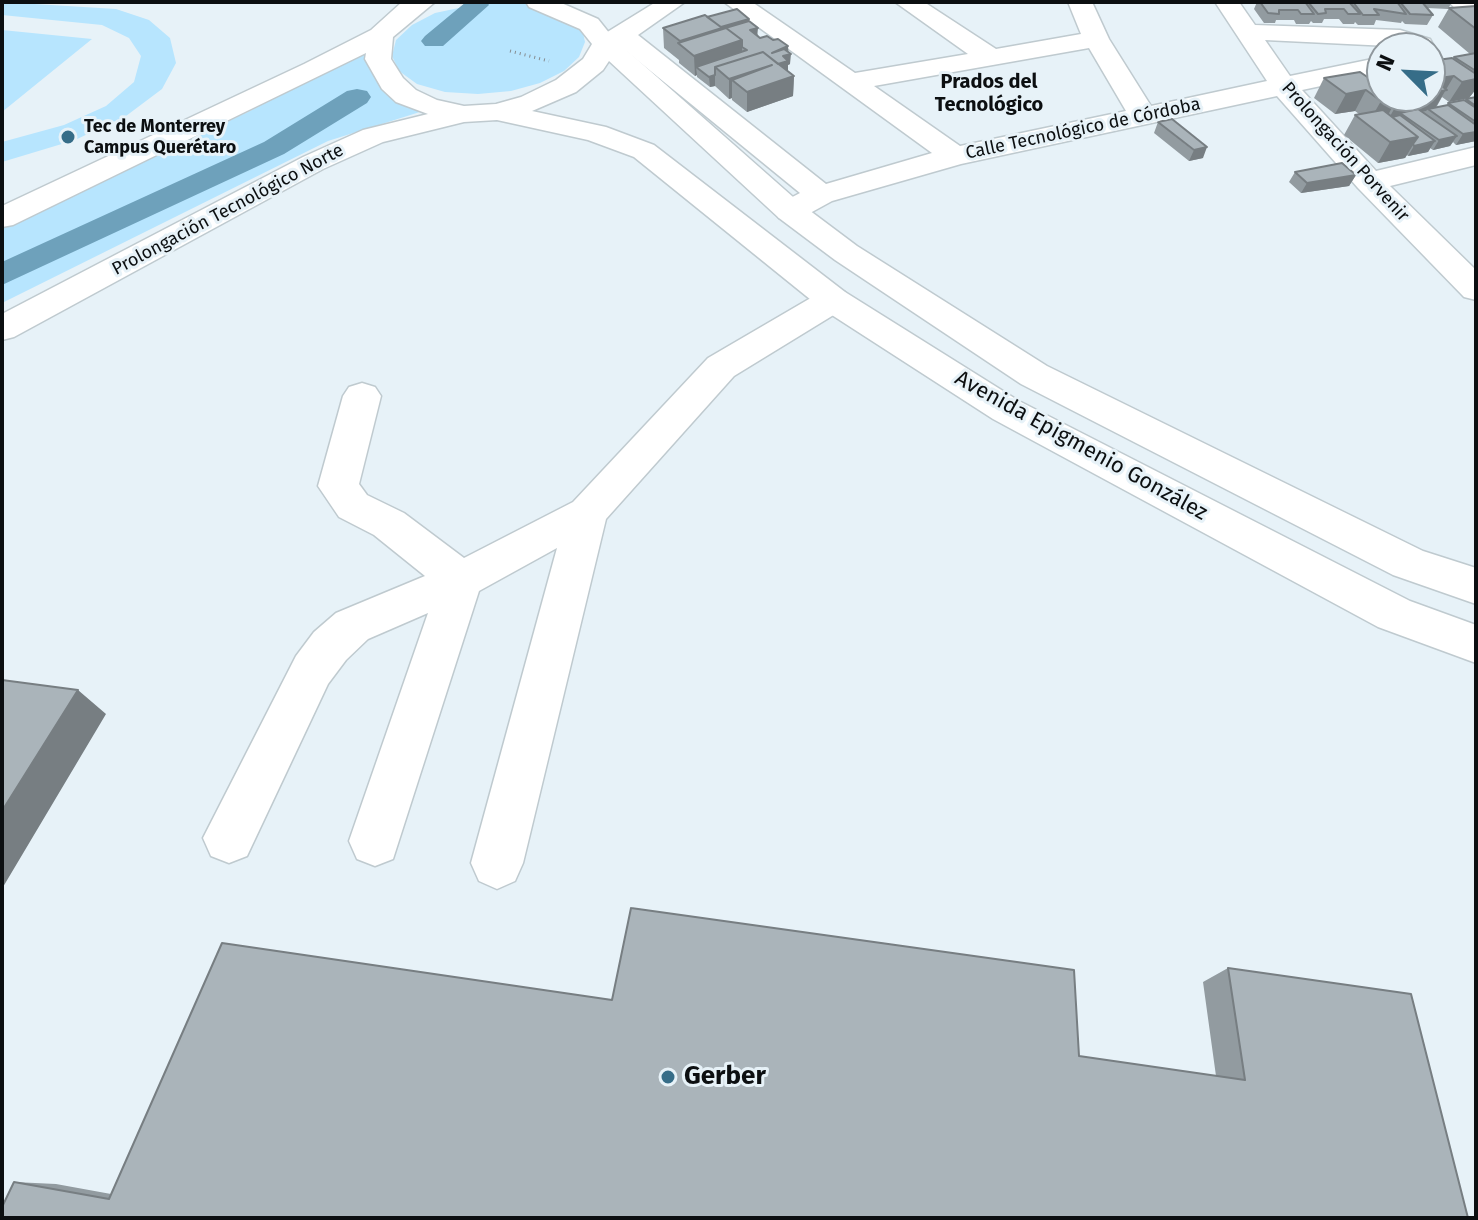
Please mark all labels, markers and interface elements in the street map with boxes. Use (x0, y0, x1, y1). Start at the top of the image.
north arrow (1366, 32, 1446, 112)
text: N (1370, 51, 1401, 75)
district label: Prados del Tecnológico (935, 70, 1043, 117)
street label: Prolongación Porvenir (1277, 78, 1413, 226)
street label: Calle Tecnológico de Córdoba (964, 94, 1202, 164)
place label: Tec de Monterrey Campus Querétaro (84, 116, 236, 158)
marker: Tec de Monterrey Campus Querétaro (59, 128, 77, 146)
street label: Prolongación Tecnológico Norte (109, 140, 347, 280)
street label: Avenida Epigmenio González (950, 365, 1212, 527)
place label: Gerber (684, 1061, 766, 1093)
marker: Gerber (659, 1068, 677, 1086)

